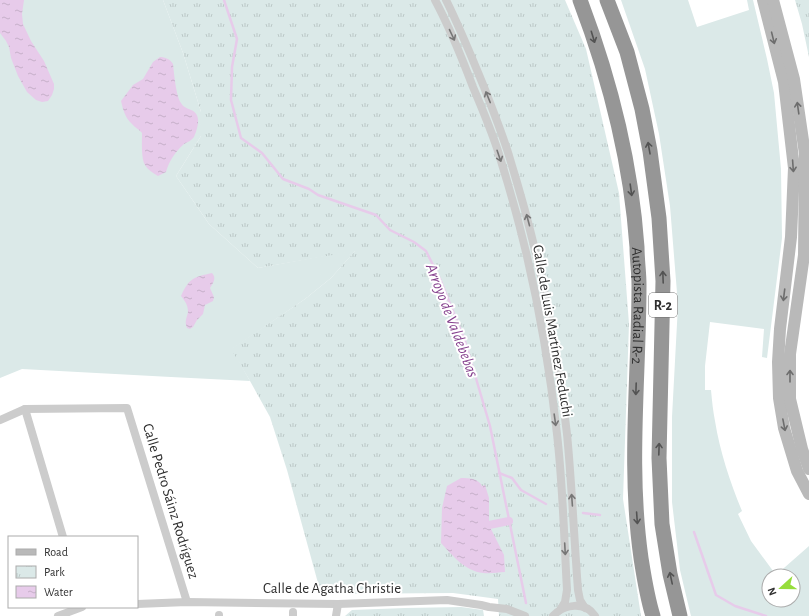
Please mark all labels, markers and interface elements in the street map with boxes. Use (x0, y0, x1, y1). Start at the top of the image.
one-way arrow (448, 29, 456, 41)
one-way arrow (590, 30, 598, 42)
one-way arrow (769, 31, 777, 44)
one-way arrow (483, 91, 491, 103)
one-way arrow (794, 102, 802, 115)
one-way arrow (645, 142, 653, 155)
one-way arrow (496, 150, 504, 162)
one-way arrow (790, 159, 797, 172)
one-way arrow (627, 183, 635, 196)
one-way arrow (524, 214, 531, 227)
street label: Calle de Luis Martínez Feduchi (530, 244, 575, 418)
street label: Autopista Radial R-2 (629, 247, 646, 365)
water label: Arroyo de Valdebebas (423, 260, 481, 379)
one-way arrow (659, 271, 666, 284)
one-way arrow (781, 288, 788, 301)
road number: R-2 (649, 293, 677, 317)
one-way arrow (786, 370, 794, 383)
one-way arrow (632, 382, 640, 395)
one-way arrow (551, 413, 559, 426)
one-way arrow (781, 418, 789, 431)
street label: Calle Pedro Sáinz Rodríguez (140, 422, 201, 580)
one-way arrow (655, 443, 663, 456)
one-way arrow (568, 494, 575, 507)
one-way arrow (634, 511, 641, 524)
legend (8, 536, 138, 608)
one-way arrow (561, 542, 568, 555)
text: Road (44, 546, 68, 558)
text: Park (44, 566, 65, 578)
north arrow (761, 568, 801, 608)
one-way arrow (667, 572, 675, 585)
street label: Calle de Agatha Christie (263, 581, 401, 596)
text: Water (44, 586, 73, 598)
text: N (766, 586, 779, 597)

